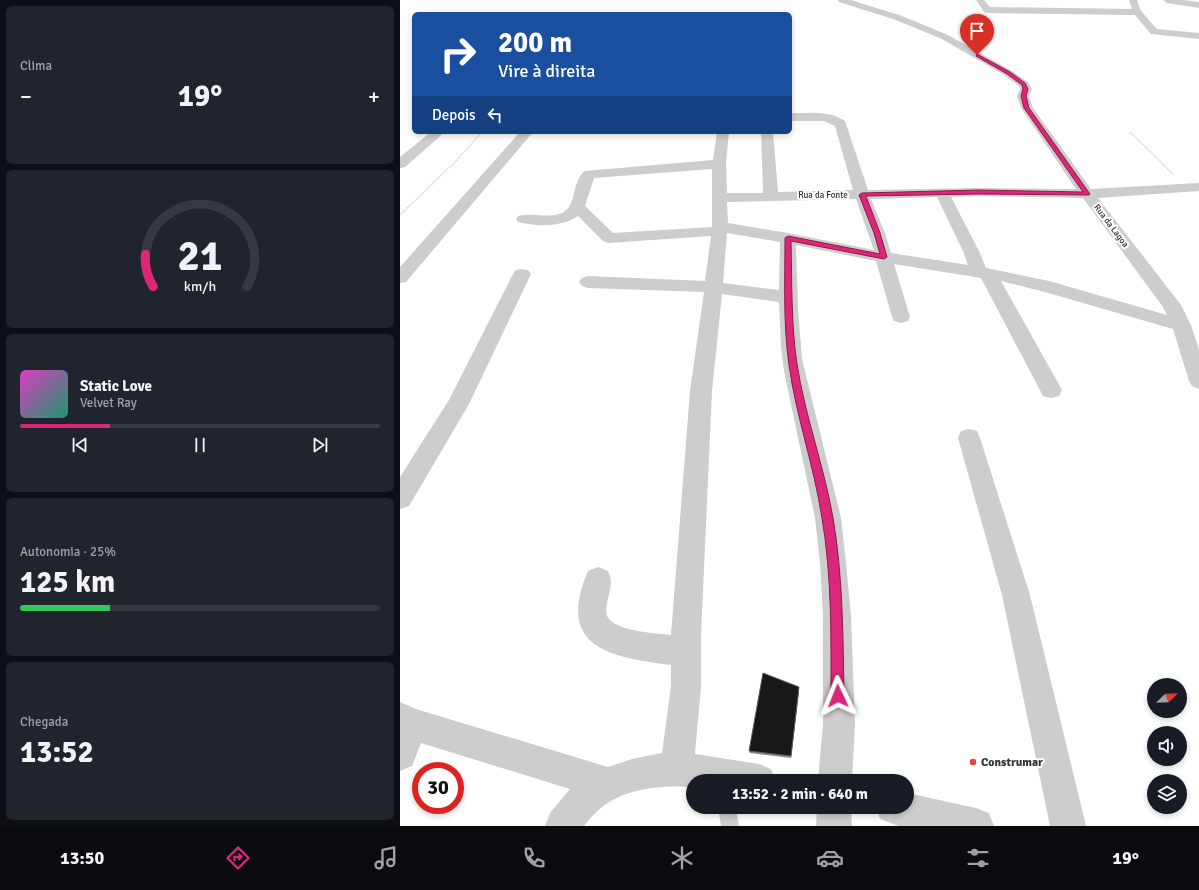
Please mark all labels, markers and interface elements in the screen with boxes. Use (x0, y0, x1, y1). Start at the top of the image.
pin (960, 14, 994, 55)
icon: arrive (966, 20, 988, 42)
text: 200 m (498, 26, 572, 60)
icon: right (432, 28, 484, 80)
text: Clima (20, 58, 52, 74)
text: Vire à direita (498, 60, 595, 82)
text: 19° (178, 78, 222, 115)
text: − (20, 83, 32, 110)
text: + (368, 83, 380, 110)
icon: left (484, 104, 506, 126)
text: Depois (432, 106, 476, 124)
street label: Rua da Fonte (798, 190, 848, 201)
street label: Rua da Lagoa (1091, 202, 1131, 250)
text: 21 (178, 231, 222, 282)
text: km/h (184, 278, 216, 295)
text: Static Love (80, 377, 152, 395)
text: Velvet Ray (80, 395, 137, 411)
icon: previous (69, 434, 91, 456)
icon: pause (189, 434, 211, 456)
icon: next (309, 434, 331, 456)
text: Autonomia · 25% (20, 544, 116, 560)
text: 125 km (20, 564, 115, 601)
position arrow (817, 675, 859, 717)
north arrow (1147, 678, 1187, 718)
map controls (1147, 678, 1187, 814)
text: Chegada (20, 714, 68, 730)
button: sound (1147, 726, 1187, 766)
text: 13:52 (20, 734, 94, 771)
place label: Construmar (981, 755, 1043, 770)
marker: Construmar (968, 757, 978, 767)
speed limit sign: 30 (412, 762, 464, 814)
button: layers (1147, 774, 1187, 814)
text: 13:52 · 2 min · 640 m (732, 785, 868, 803)
icon: directions (224, 844, 252, 872)
icon: music (372, 844, 400, 872)
icon: phone (520, 844, 548, 872)
icon: climate (668, 844, 696, 872)
icon: car (816, 844, 844, 872)
icon: filters (964, 844, 992, 872)
text: 13:50 (60, 847, 104, 869)
text: 19° (1112, 847, 1139, 869)

